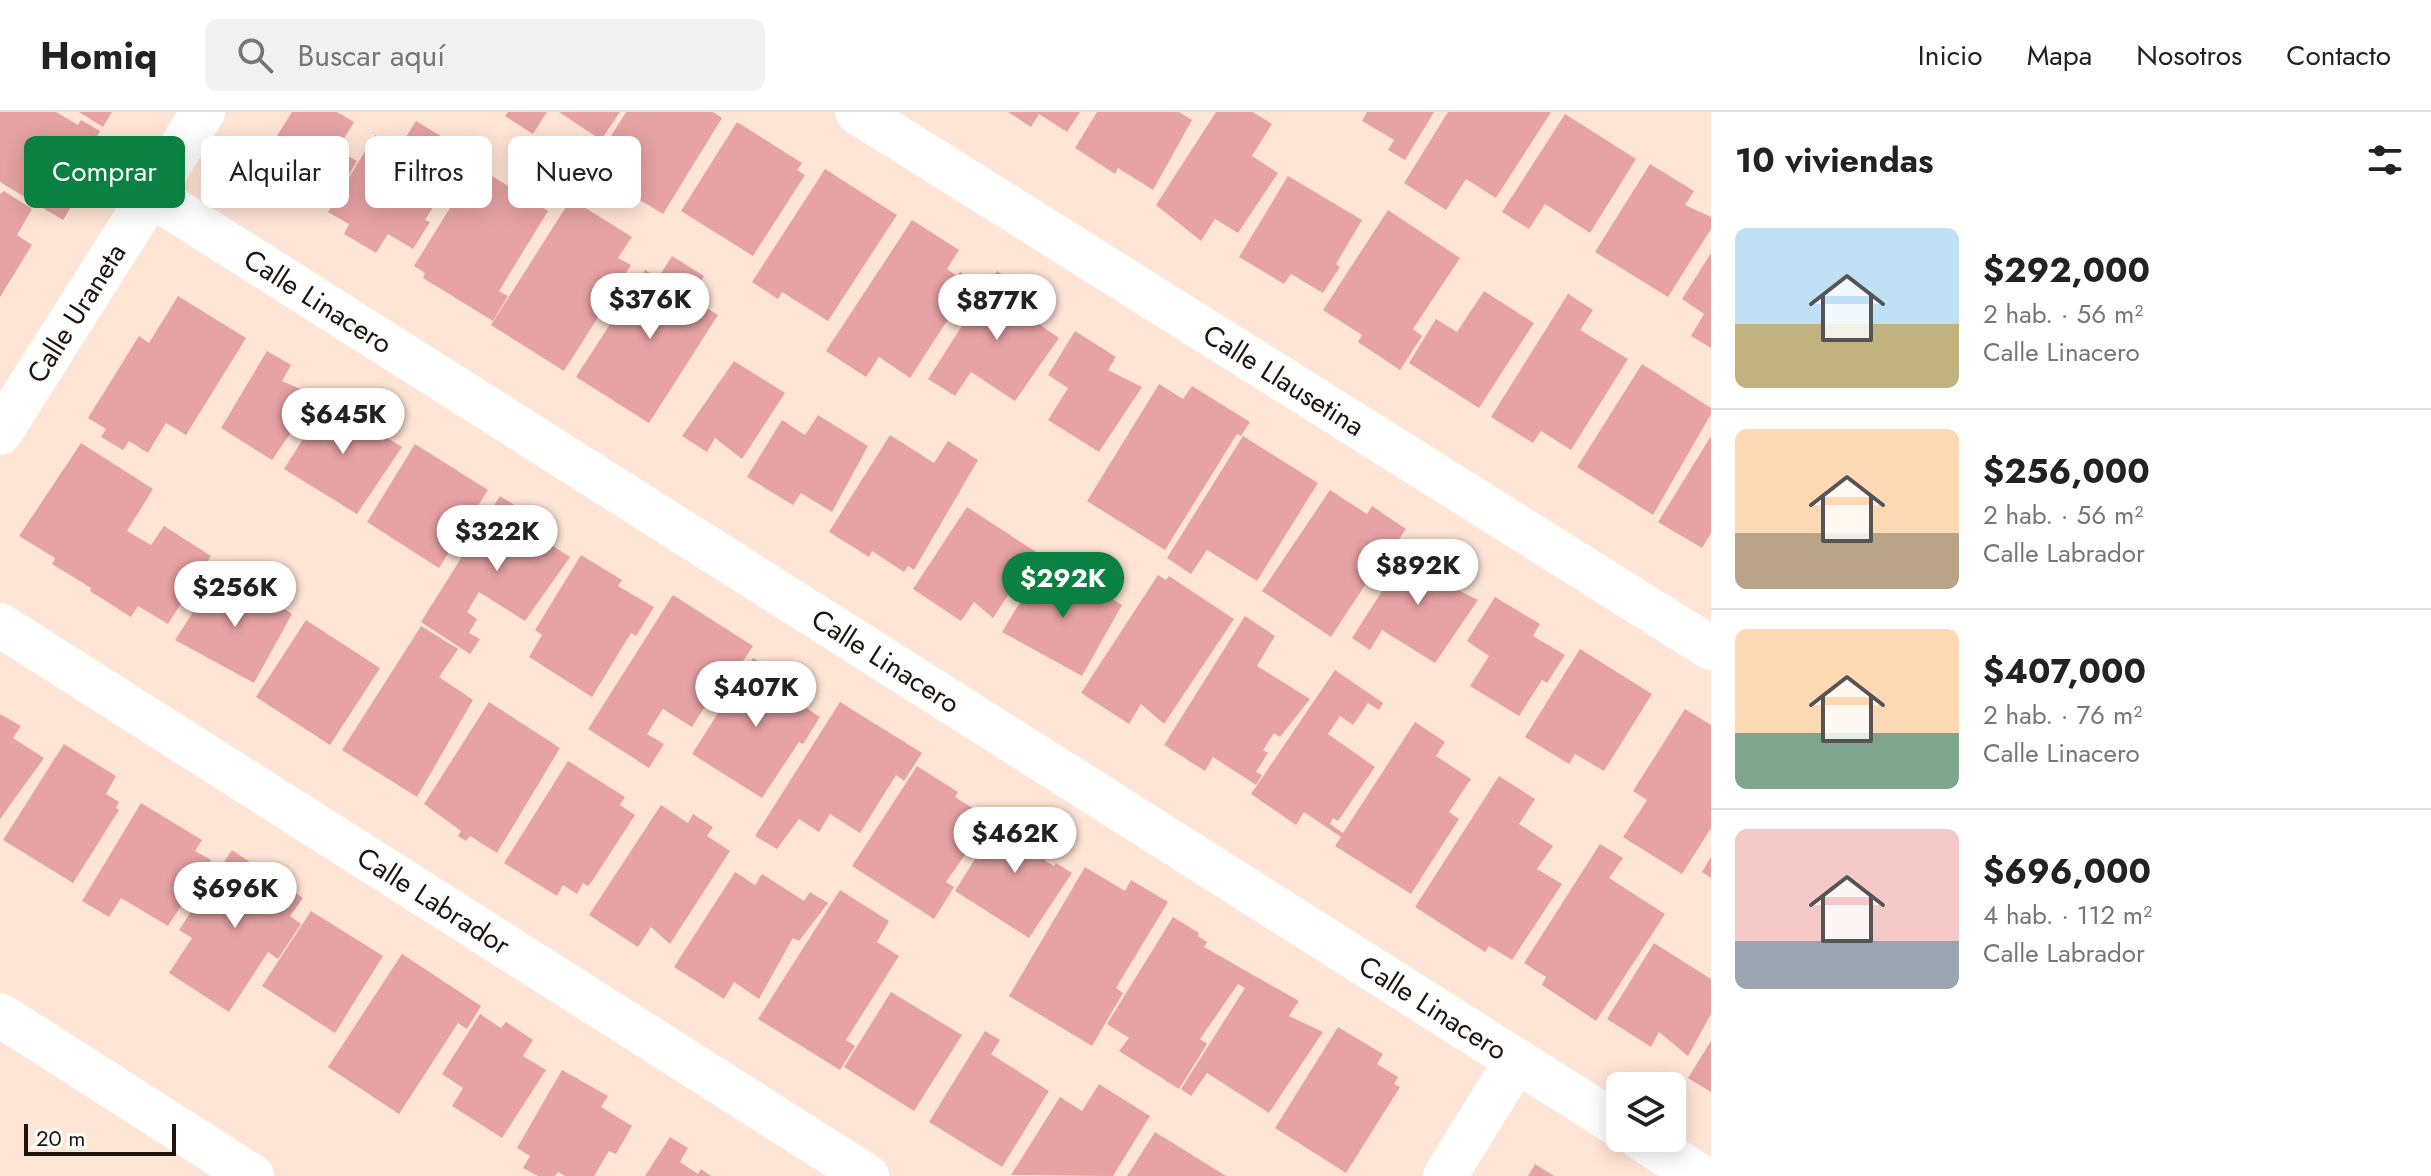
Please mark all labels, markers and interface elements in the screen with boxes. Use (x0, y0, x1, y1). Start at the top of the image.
search box (205, 19, 765, 91)
text: Homiq (40, 28, 157, 83)
icon: search (233, 33, 277, 77)
text: Buscar aquí (297, 34, 445, 77)
text: Inicio (1918, 35, 1983, 76)
text: Mapa (2027, 35, 2092, 76)
text: Nosotros (2136, 35, 2242, 76)
text: Contacto (2286, 35, 2391, 76)
chip: Comprar (24, 136, 185, 208)
chip: Alquilar (201, 136, 349, 208)
chip: Filtros (365, 136, 492, 208)
chip: Nuevo (508, 136, 641, 208)
text: 10 viviendas (1735, 136, 1933, 185)
icon: filters (2363, 138, 2407, 182)
street label: Calle Uraneta (17, 235, 136, 391)
street label: Calle Linacero (236, 239, 400, 364)
text: $292,000 (1983, 246, 2150, 295)
icon: home (1799, 260, 1895, 356)
pin: $376K (594, 273, 706, 341)
pin: $877K (941, 274, 1053, 342)
text: $376K (608, 280, 692, 318)
text: $877K (956, 281, 1038, 319)
text: 2 hab. · 56 m² (1983, 295, 2143, 333)
street label: Calle Llausetina (1195, 314, 1372, 446)
text: Calle Linacero (1983, 333, 2140, 371)
pin: $645K (287, 388, 399, 456)
text: $645K (300, 395, 386, 433)
text: $256,000 (1983, 447, 2150, 496)
icon: home (1799, 461, 1895, 557)
text: 2 hab. · 56 m² (1983, 496, 2143, 534)
pin: $322K (441, 505, 553, 573)
text: $322K (455, 512, 539, 550)
text: Calle Labrador (1983, 534, 2145, 572)
pin: $892K (1362, 539, 1474, 607)
text: $892K (1375, 546, 1461, 584)
pin: $292K (1007, 552, 1119, 620)
text: $292K (1020, 559, 1106, 597)
pin: $256K (179, 561, 291, 629)
text: $256K (192, 568, 278, 606)
street label: Calle Linacero (803, 599, 968, 724)
text: $407,000 (1983, 647, 2146, 696)
pin: $407K (700, 661, 812, 729)
icon: home (1799, 661, 1895, 757)
text: $407K (713, 668, 799, 706)
text: 2 hab. · 76 m² (1983, 696, 2142, 734)
text: Calle Linacero (1983, 734, 2140, 772)
pin: $462K (959, 807, 1071, 875)
text: $462K (972, 814, 1058, 852)
street label: Calle Labrador (349, 837, 518, 965)
text: $696,000 (1983, 847, 2151, 896)
icon: home (1799, 861, 1895, 957)
pin: $696K (179, 862, 291, 930)
text: $696K (192, 869, 278, 907)
text: 4 hab. · 112 m² (1983, 896, 2152, 934)
text: Calle Labrador (1983, 934, 2145, 972)
street label: Calle Linacero (1351, 946, 1515, 1071)
map controls (1606, 1072, 1686, 1152)
button: layers (1606, 1072, 1686, 1152)
scale bar (24, 1120, 176, 1156)
text: 20 m (36, 1122, 85, 1154)

